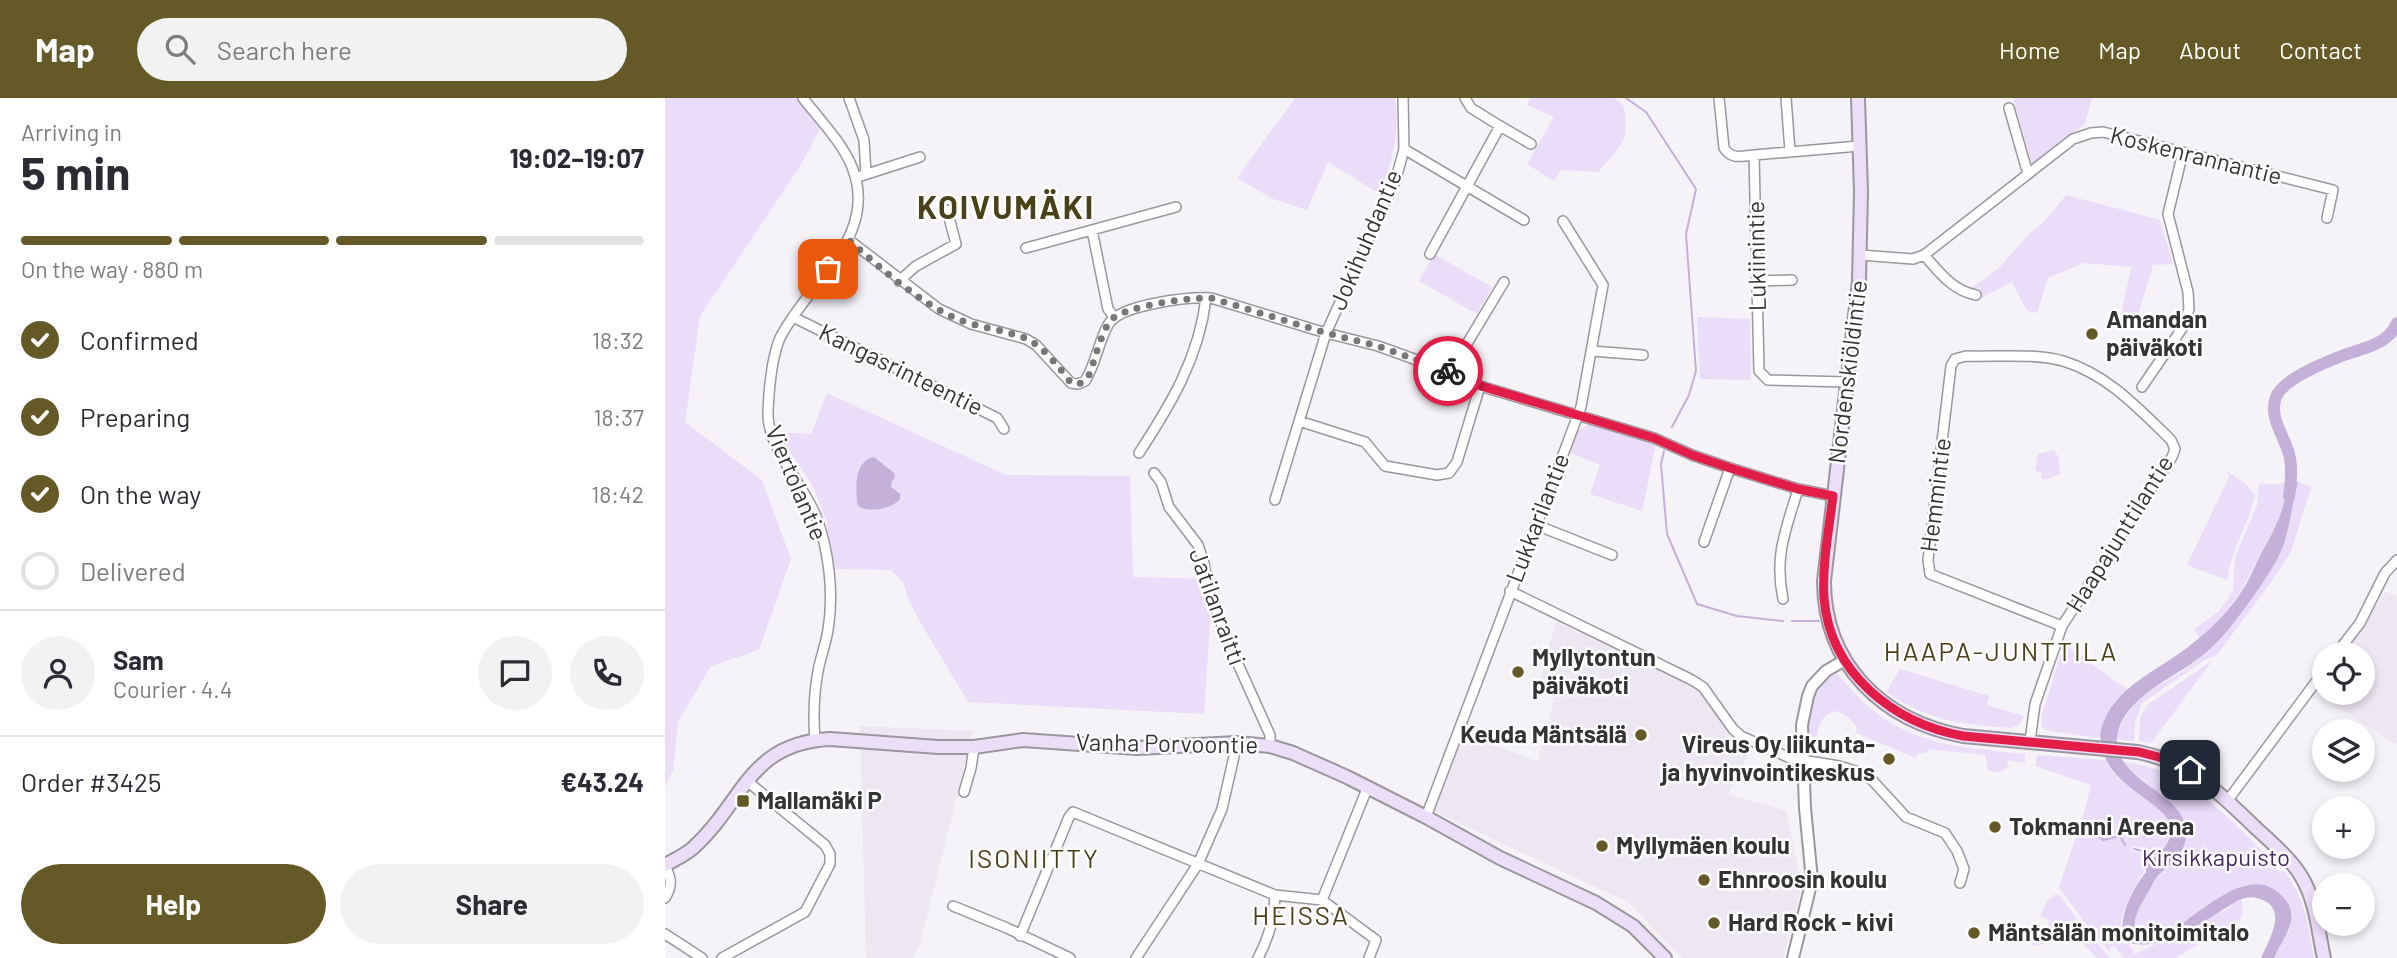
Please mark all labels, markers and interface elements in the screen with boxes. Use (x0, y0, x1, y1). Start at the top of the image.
search box (137, 18, 627, 81)
text: Map (35, 29, 95, 69)
icon: search (161, 30, 199, 68)
text: Search here (217, 34, 352, 65)
text: Home (1999, 35, 2060, 64)
text: Map (2098, 35, 2141, 64)
text: About (2179, 35, 2241, 64)
text: Contact (2279, 35, 2362, 64)
text: Arriving in (21, 118, 122, 146)
street label: Koskenrannantie (2108, 119, 2285, 190)
text: 19:02–19:07 (510, 142, 644, 173)
text: 5 min (21, 144, 130, 199)
street label: Jokihuhdantie (1322, 165, 1407, 314)
district label: KOIVUMÄKI (917, 187, 1095, 225)
street label: Lukiinintie (1740, 201, 1771, 311)
pin (798, 239, 858, 299)
icon: bag (809, 250, 847, 288)
text: On the way · 880 m (21, 255, 203, 283)
street label: Nordenskiöldintie (1821, 278, 1872, 465)
place label: Amandan päiväkoti (2106, 304, 2207, 361)
street label: Kangasrinteentie (815, 316, 988, 421)
icon: check (21, 321, 59, 359)
text: Confirmed (80, 324, 199, 355)
text: 18:32 (592, 326, 644, 354)
marker: Amandan päiväkoti (2084, 326, 2100, 342)
courier (1413, 336, 1483, 406)
icon: bike (1429, 352, 1467, 390)
icon: check (21, 398, 59, 436)
text: Preparing (80, 401, 190, 432)
text: 18:37 (593, 403, 644, 431)
street label: Viertolantie (760, 421, 835, 544)
street label: Hemmintie (1913, 436, 1956, 554)
street label: Lukkarilantie (1499, 449, 1574, 586)
street label: Haapajunttilantie (2059, 449, 2179, 617)
icon: check (21, 475, 59, 513)
text: On the way (80, 478, 201, 509)
text: 18:42 (591, 480, 644, 508)
street label: Jatilanraitti (1184, 544, 1253, 669)
text: Delivered (80, 555, 186, 586)
district label: HAAPA-JUNTTILA (1884, 635, 2118, 666)
button: person (21, 636, 95, 710)
button: chat (478, 636, 552, 710)
button: phone (570, 636, 644, 710)
place label: Myllytontun päiväkoti (1532, 642, 1656, 699)
map controls (2312, 642, 2375, 936)
button: locate (2312, 642, 2375, 705)
text: Sam (113, 644, 164, 675)
marker: Myllytontun päiväkoti (1510, 664, 1526, 680)
text: Courier · 4.4 (113, 675, 232, 703)
place label: Keuda Mäntsälä (1460, 719, 1627, 748)
button: layers (2312, 719, 2375, 782)
street label: Vanha Porvoontie (1076, 726, 1258, 759)
marker: Keuda Mäntsälä (1633, 727, 1649, 743)
place label: Vireus Oy liikunta- ja hyvinvointikeskus (1659, 729, 1875, 786)
pin (2160, 740, 2220, 800)
marker: Vireus Oy liikunta- ja hyvinvointikeskus (1881, 751, 1897, 767)
icon: home (2171, 751, 2209, 789)
text: Order #3425 (21, 766, 161, 797)
text: €43.24 (560, 766, 644, 797)
place label: Mallamäki P (757, 785, 882, 814)
marker: Mallamäki P (735, 793, 751, 809)
button: + (2312, 796, 2375, 859)
place label: Tokmanni Areena (2009, 811, 2194, 840)
marker: Tokmanni Areena (1987, 819, 2003, 835)
place label: Myllymäen koulu (1616, 830, 1790, 859)
marker: Myllymäen koulu (1594, 838, 1610, 854)
district label: ISONIITTY (968, 842, 1100, 873)
park label: Kirsikkapuisto (2142, 842, 2290, 871)
button: Help (21, 864, 326, 944)
button: Share (340, 864, 644, 944)
place label: Ehnroosin koulu (1718, 864, 1887, 893)
marker: Ehnroosin koulu (1696, 872, 1712, 888)
button: − (2312, 873, 2375, 936)
district label: HEISSA (1252, 899, 1350, 930)
place label: Hard Rock - kivi (1728, 907, 1894, 936)
marker: Hard Rock - kivi (1706, 915, 1722, 931)
place label: Mäntsälän monitoimitalo (1988, 917, 2249, 946)
marker: Mäntsälän monitoimitalo (1966, 925, 1982, 941)

